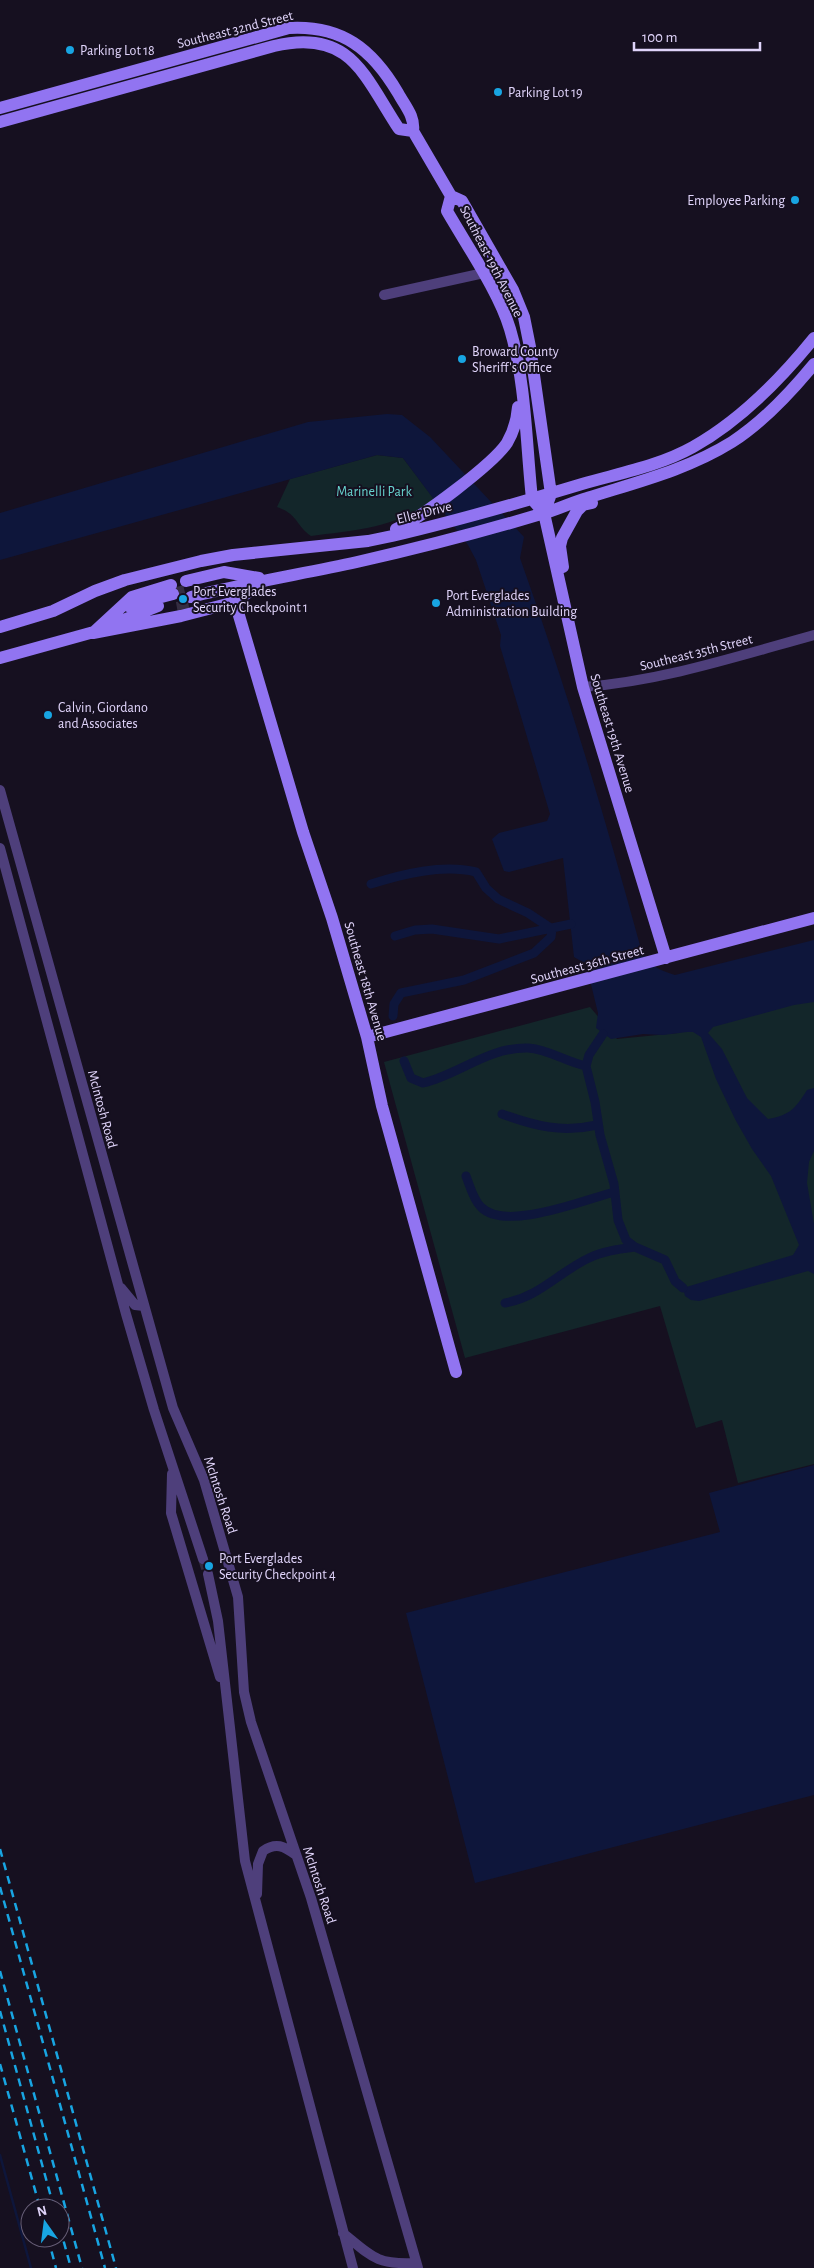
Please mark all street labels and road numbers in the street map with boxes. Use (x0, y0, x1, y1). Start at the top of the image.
street label: Southeast 32nd Street (176, 9, 295, 51)
street label: Southeast 19th Avenue (457, 203, 525, 320)
street label: Eller Drive (395, 499, 453, 527)
street label: Southeast 35th Street (638, 632, 755, 674)
street label: Southeast 19th Avenue (587, 672, 637, 794)
street label: Southeast 18th Avenue (341, 920, 389, 1042)
street label: Southeast 36th Street (529, 943, 646, 987)
street label: McIntosh Road (85, 1069, 119, 1150)
street label: McIntosh Road (201, 1455, 239, 1536)
street label: McIntosh Road (300, 1845, 338, 1926)

